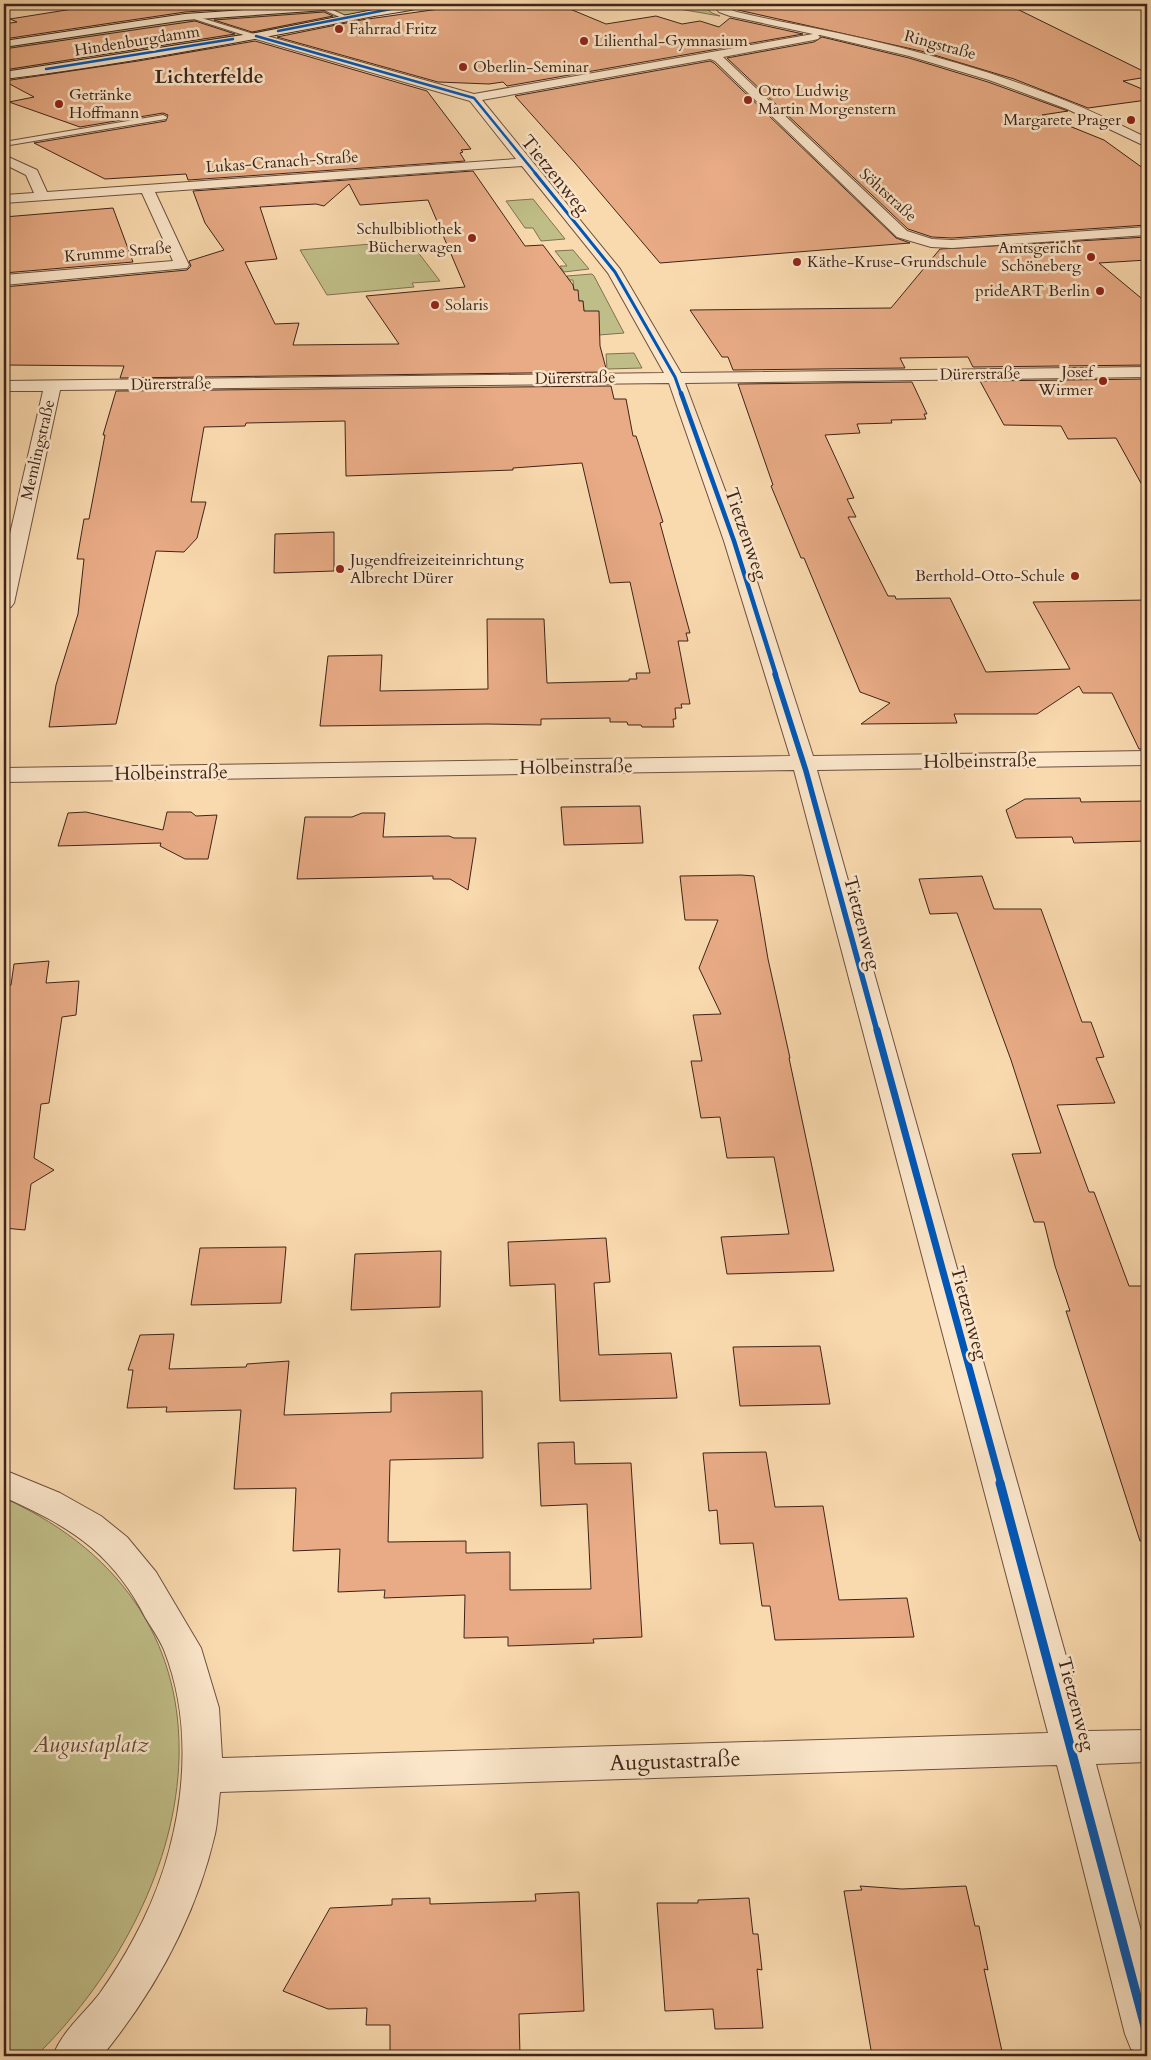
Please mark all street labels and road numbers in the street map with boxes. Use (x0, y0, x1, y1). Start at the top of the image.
street label: Hindenburgdamm (73, 20, 202, 62)
street label: Ringstraße (902, 25, 978, 65)
street label: Tietzenweg (515, 129, 596, 221)
street label: Lukas-Cranach-Straße (205, 146, 359, 178)
street label: Söhtstraße (854, 163, 922, 227)
street label: Krumme Straße (63, 236, 173, 268)
street label: Dürerstraße (939, 362, 1021, 386)
street label: Dürerstraße (534, 366, 616, 390)
street label: Dürerstraße (130, 372, 212, 396)
street label: Memlingstraße (16, 398, 60, 502)
street label: Tietzenweg (718, 484, 774, 584)
street label: Holbeinstraße (923, 747, 1037, 775)
street label: Holbeinstraße (519, 753, 633, 781)
street label: Holbeinstraße (114, 759, 228, 787)
street label: Tietzenweg (837, 873, 887, 973)
street label: Tietzenweg (944, 1263, 994, 1363)
street label: Tietzenweg (1051, 1654, 1101, 1754)
street label: Augustastraße (609, 1744, 741, 1778)

